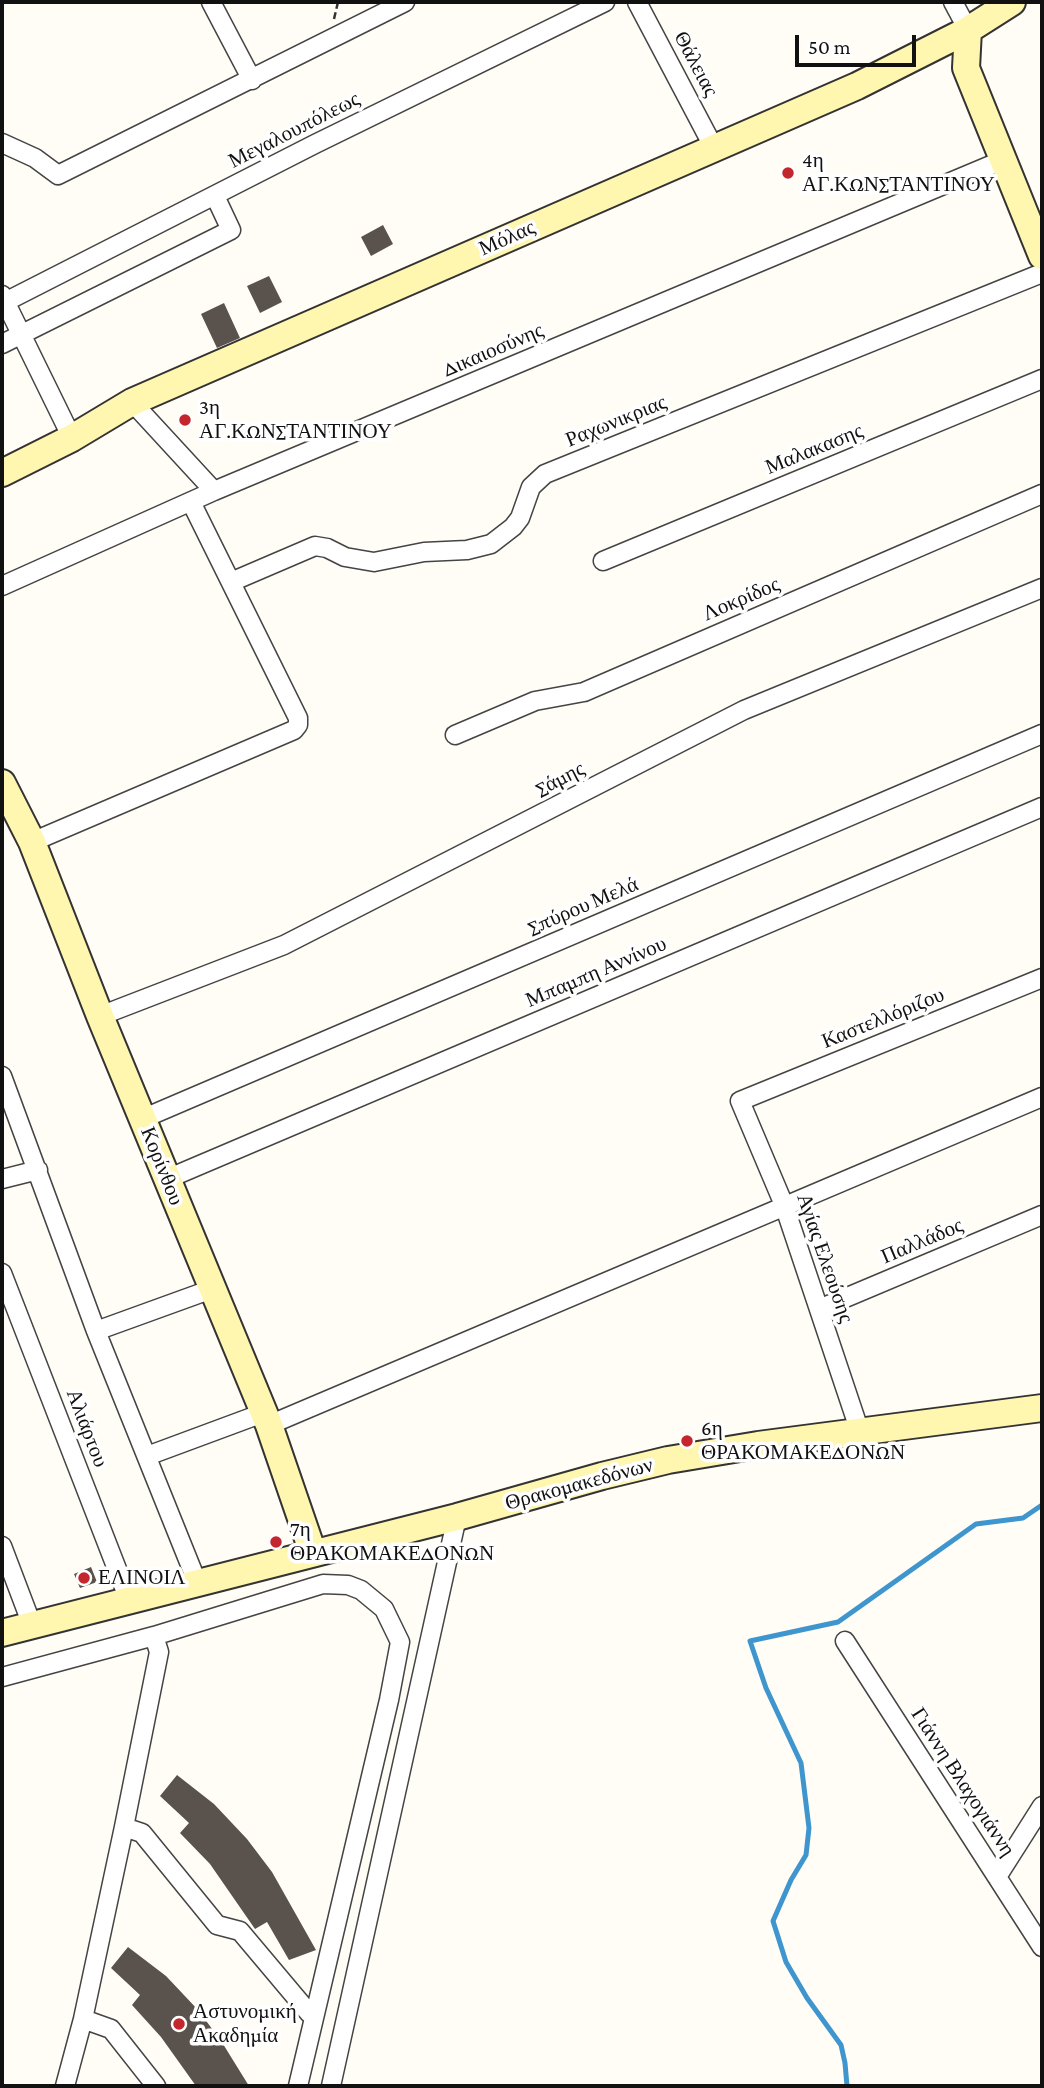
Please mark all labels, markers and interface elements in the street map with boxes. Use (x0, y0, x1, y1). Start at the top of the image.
scale bar (799, 21, 920, 65)
street label: Θάλειας (668, 27, 724, 101)
text: 50 m (808, 35, 851, 59)
street label: Μεγαλουπόλεως (224, 86, 364, 174)
place label: 4η ΑΓ.ΚΩΝΣΤΑΝΤΙΝΟΥ (802, 148, 995, 198)
marker: 4η ΑΓ.ΚΩΝΣΤΑΝΤΙΝΟΥ (780, 165, 796, 181)
street label: Μόλας (475, 215, 539, 261)
street label: Δικαιοσύνης (439, 318, 547, 382)
street label: Ραχωνικριας (562, 389, 670, 453)
place label: 3η ΑΓ.ΚΩΝΣΤΑΝΤΙΝΟΥ (199, 395, 392, 445)
marker: 3η ΑΓ.ΚΩΝΣΤΑΝΤΙΝΟΥ (177, 412, 193, 428)
street label: Μαλακασης (762, 418, 866, 480)
street label: Λοκρίδος (699, 572, 783, 626)
street label: Σάμης (531, 756, 589, 802)
street label: Σπύρου Μελά (524, 871, 642, 941)
street label: Μπαμπη Αννίνου (522, 931, 670, 1013)
street label: Καστελλόριζου (818, 982, 948, 1054)
street label: Κορίνθου (135, 1123, 189, 1209)
street label: Αγίας Ελεούσης (791, 1190, 859, 1326)
street label: Παλλάδος (877, 1213, 967, 1269)
street label: Αλιάρτου (61, 1385, 113, 1471)
place label: 6η ΘΡΑΚΟΜΑΚΕΔΟΝΩΝ (701, 1416, 905, 1466)
marker: 6η ΘΡΑΚΟΜΑΚΕΔΟΝΩΝ (679, 1433, 695, 1449)
street label: Θρακομακεδόνων (502, 1452, 656, 1516)
place label: 7η ΘΡΑΚΟΜΑΚΕΔΟΝΩΝ (290, 1517, 494, 1567)
marker: 7η ΘΡΑΚΟΜΑΚΕΔΟΝΩΝ (268, 1534, 284, 1550)
place label: ΕΛΙΝΟΙΛ (98, 1565, 186, 1591)
marker: ΕΛΙΝΟΙΛ (76, 1570, 92, 1586)
street label: Γιάννη Βλαχογιάννη (905, 1703, 1021, 1861)
place label: Αστυνομική Ακαδημία (193, 1999, 297, 2049)
marker: Αστυνομική Ακαδημία (171, 2016, 187, 2032)

